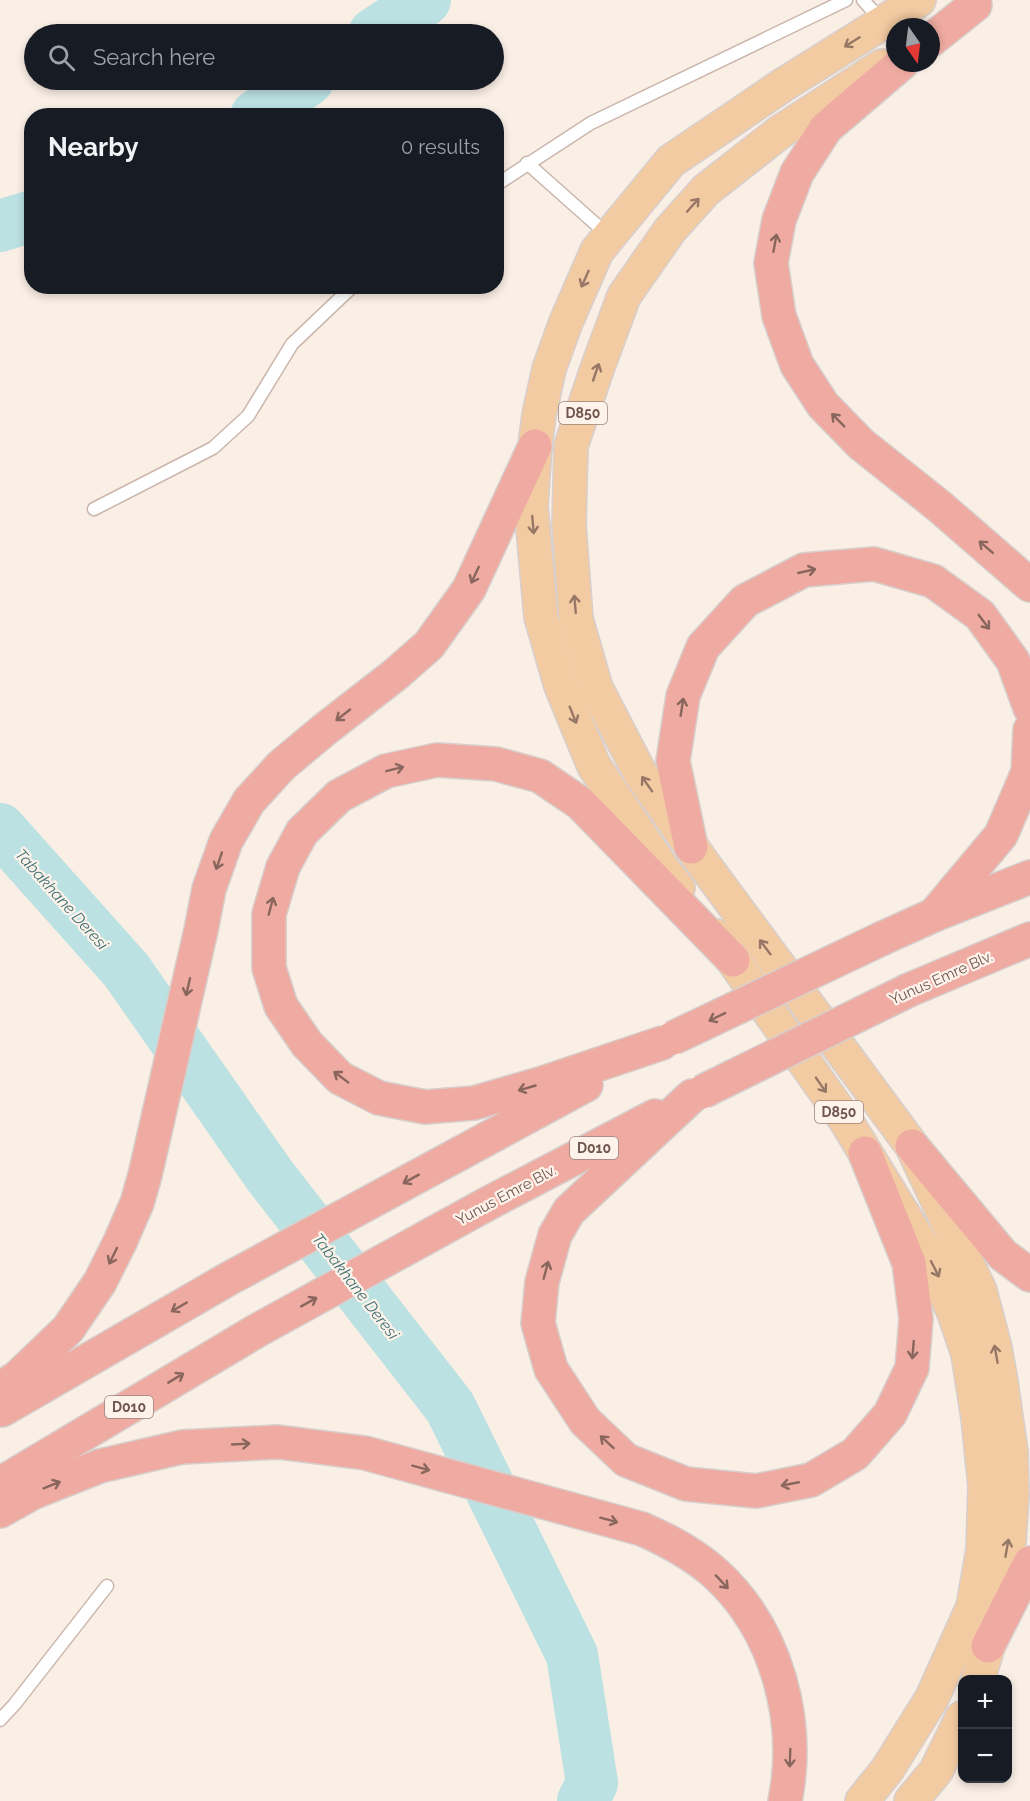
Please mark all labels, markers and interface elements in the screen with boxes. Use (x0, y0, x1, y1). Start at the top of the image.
north arrow (886, 18, 940, 72)
search box (24, 24, 504, 90)
one-way arrow (844, 36, 861, 48)
icon: search (45, 41, 78, 74)
text: Search here (93, 44, 215, 70)
text: Nearby (48, 132, 138, 162)
text: 0 results (401, 135, 480, 159)
one-way arrow (686, 197, 700, 212)
one-way arrow (770, 234, 781, 253)
one-way arrow (579, 269, 590, 287)
one-way arrow (592, 363, 603, 382)
road number: D850 (559, 402, 607, 424)
one-way arrow (830, 412, 845, 427)
one-way arrow (528, 515, 539, 535)
one-way arrow (979, 540, 994, 554)
one-way arrow (797, 565, 816, 576)
one-way arrow (469, 566, 481, 584)
one-way arrow (569, 595, 580, 615)
one-way arrow (978, 613, 991, 629)
one-way arrow (676, 697, 687, 717)
one-way arrow (568, 705, 579, 724)
one-way arrow (335, 709, 351, 722)
one-way arrow (386, 763, 405, 775)
one-way arrow (641, 776, 653, 792)
water label: Tabakhane Deresi (11, 845, 112, 954)
one-way arrow (212, 851, 223, 870)
one-way arrow (266, 897, 278, 916)
one-way arrow (759, 939, 772, 955)
street label: Yunus Emre Blv. (887, 947, 995, 1009)
one-way arrow (182, 977, 194, 996)
one-way arrow (708, 1012, 726, 1024)
one-way arrow (333, 1070, 349, 1083)
one-way arrow (815, 1077, 827, 1093)
one-way arrow (518, 1083, 537, 1094)
road number: D850 (815, 1101, 863, 1123)
road number: D010 (570, 1137, 618, 1159)
street label: Yunus Emre Blv. (453, 1161, 559, 1229)
one-way arrow (402, 1174, 420, 1185)
water label: Tabakhane Deresi (308, 1230, 403, 1344)
one-way arrow (107, 1246, 119, 1264)
one-way arrow (929, 1259, 941, 1277)
one-way arrow (541, 1261, 552, 1280)
one-way arrow (300, 1295, 317, 1307)
one-way arrow (171, 1302, 188, 1314)
one-way arrow (907, 1339, 918, 1359)
one-way arrow (990, 1345, 1001, 1365)
one-way arrow (167, 1372, 184, 1384)
road number: D010 (105, 1396, 153, 1418)
one-way arrow (600, 1435, 615, 1449)
one-way arrow (231, 1438, 251, 1449)
one-way arrow (412, 1463, 431, 1474)
one-way arrow (42, 1479, 61, 1490)
one-way arrow (781, 1479, 800, 1490)
one-way arrow (600, 1515, 619, 1526)
one-way arrow (1002, 1538, 1013, 1558)
one-way arrow (715, 1574, 729, 1589)
map controls (958, 1675, 1012, 1783)
button: + (958, 1675, 1012, 1729)
button: − (958, 1729, 1012, 1783)
one-way arrow (784, 1748, 795, 1768)

